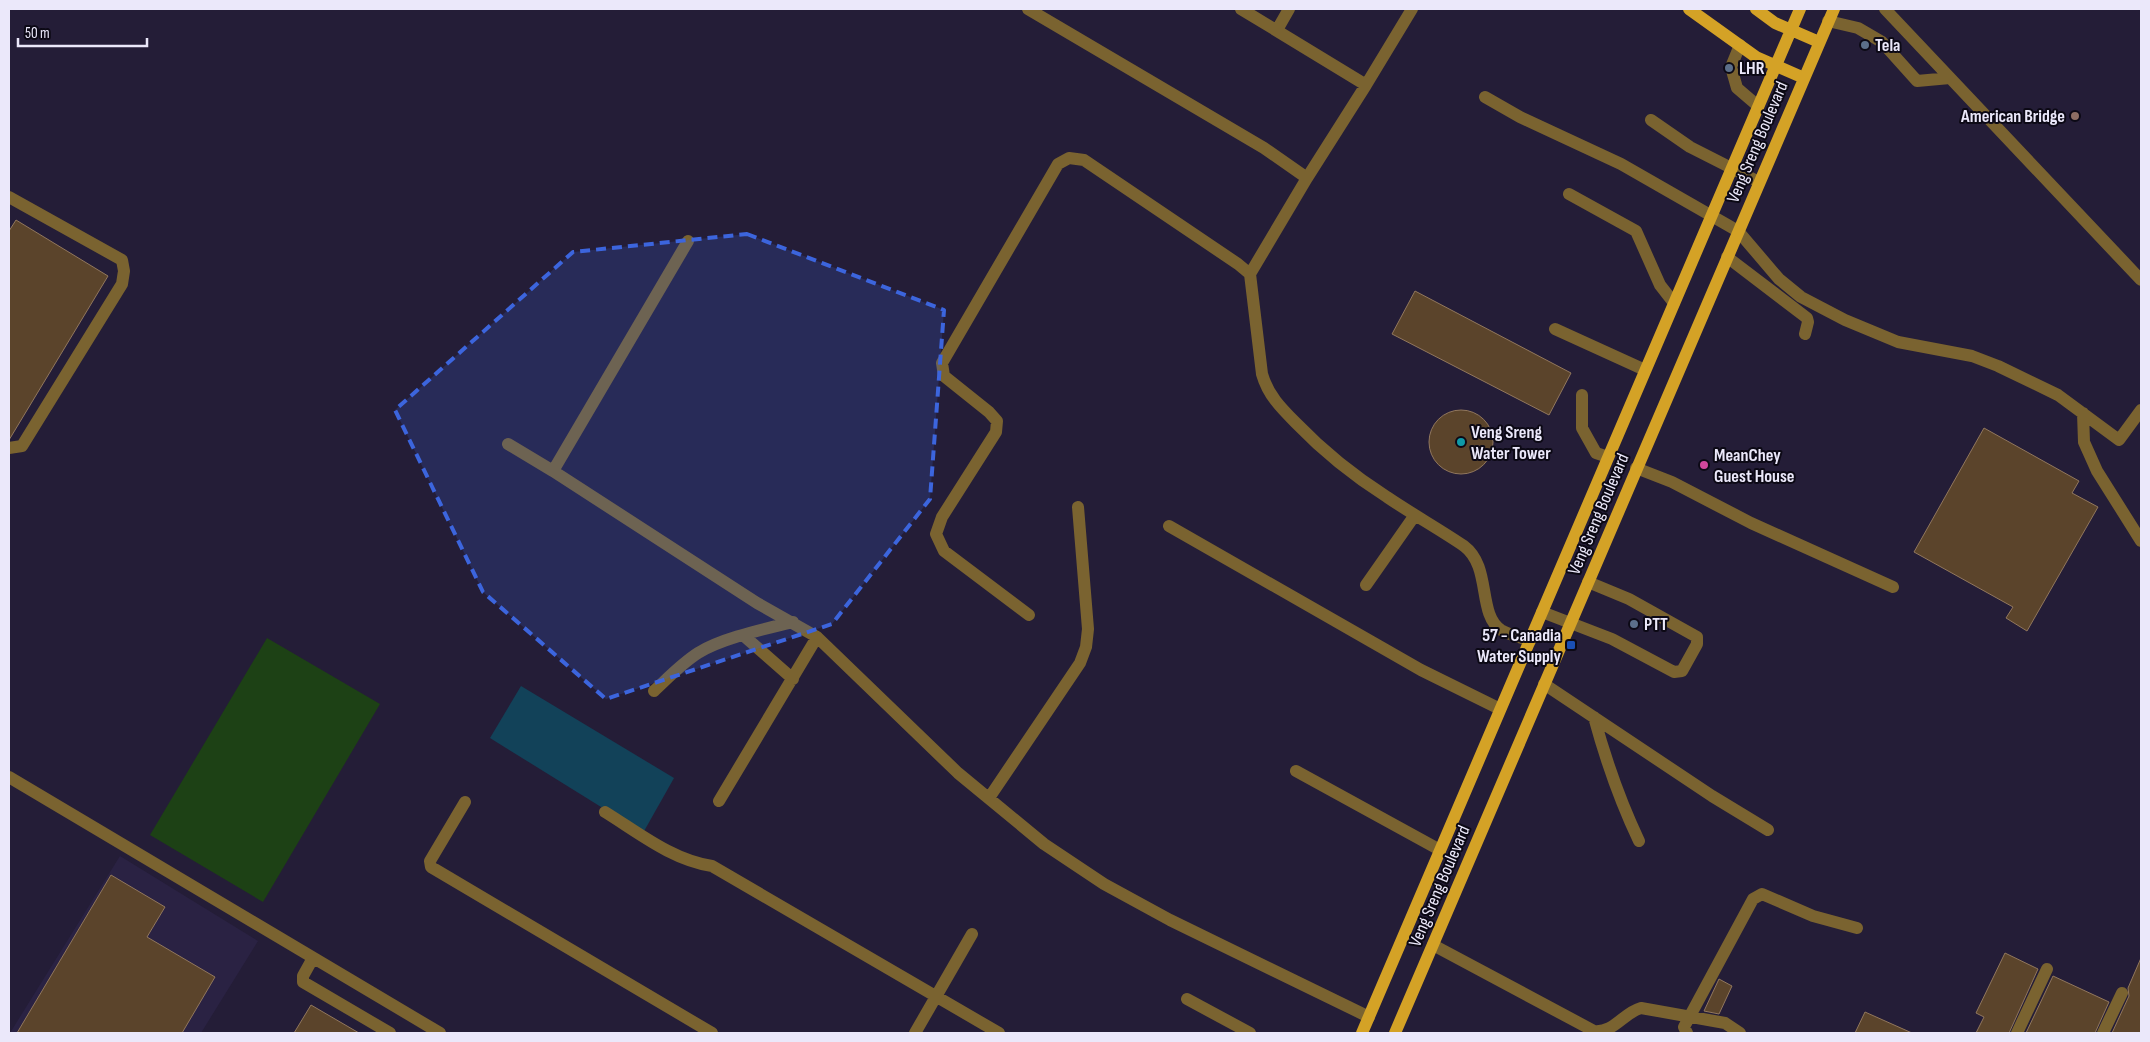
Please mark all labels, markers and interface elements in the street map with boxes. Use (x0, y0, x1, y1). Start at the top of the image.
scale bar (18, 15, 146, 47)
text: 50 m (25, 24, 50, 43)
place label: Tela (1875, 35, 1900, 56)
marker: Tela (1859, 39, 1871, 51)
place label: LHR (1739, 58, 1765, 79)
marker: LHR (1723, 62, 1735, 74)
street label: Veng Sreng Boulevard (1722, 78, 1792, 206)
place label: American Bridge (1960, 106, 2065, 127)
marker: American Bridge (2069, 110, 2081, 122)
place label: Veng Sreng Water Tower (1471, 422, 1551, 464)
marker: Veng Sreng Water Tower (1455, 436, 1467, 448)
place label: MeanChey Guest House (1714, 445, 1795, 487)
street label: Veng Sreng Boulevard (1563, 450, 1633, 578)
marker: MeanChey Guest House (1698, 459, 1710, 471)
place label: PTT (1644, 614, 1668, 635)
marker: PTT (1628, 618, 1640, 630)
place label: 57 - Canadia Water Supply (1477, 625, 1562, 667)
marker: 57 - Canadia Water Supply (1565, 639, 1577, 651)
street label: Veng Sreng Boulevard (1404, 822, 1474, 950)

